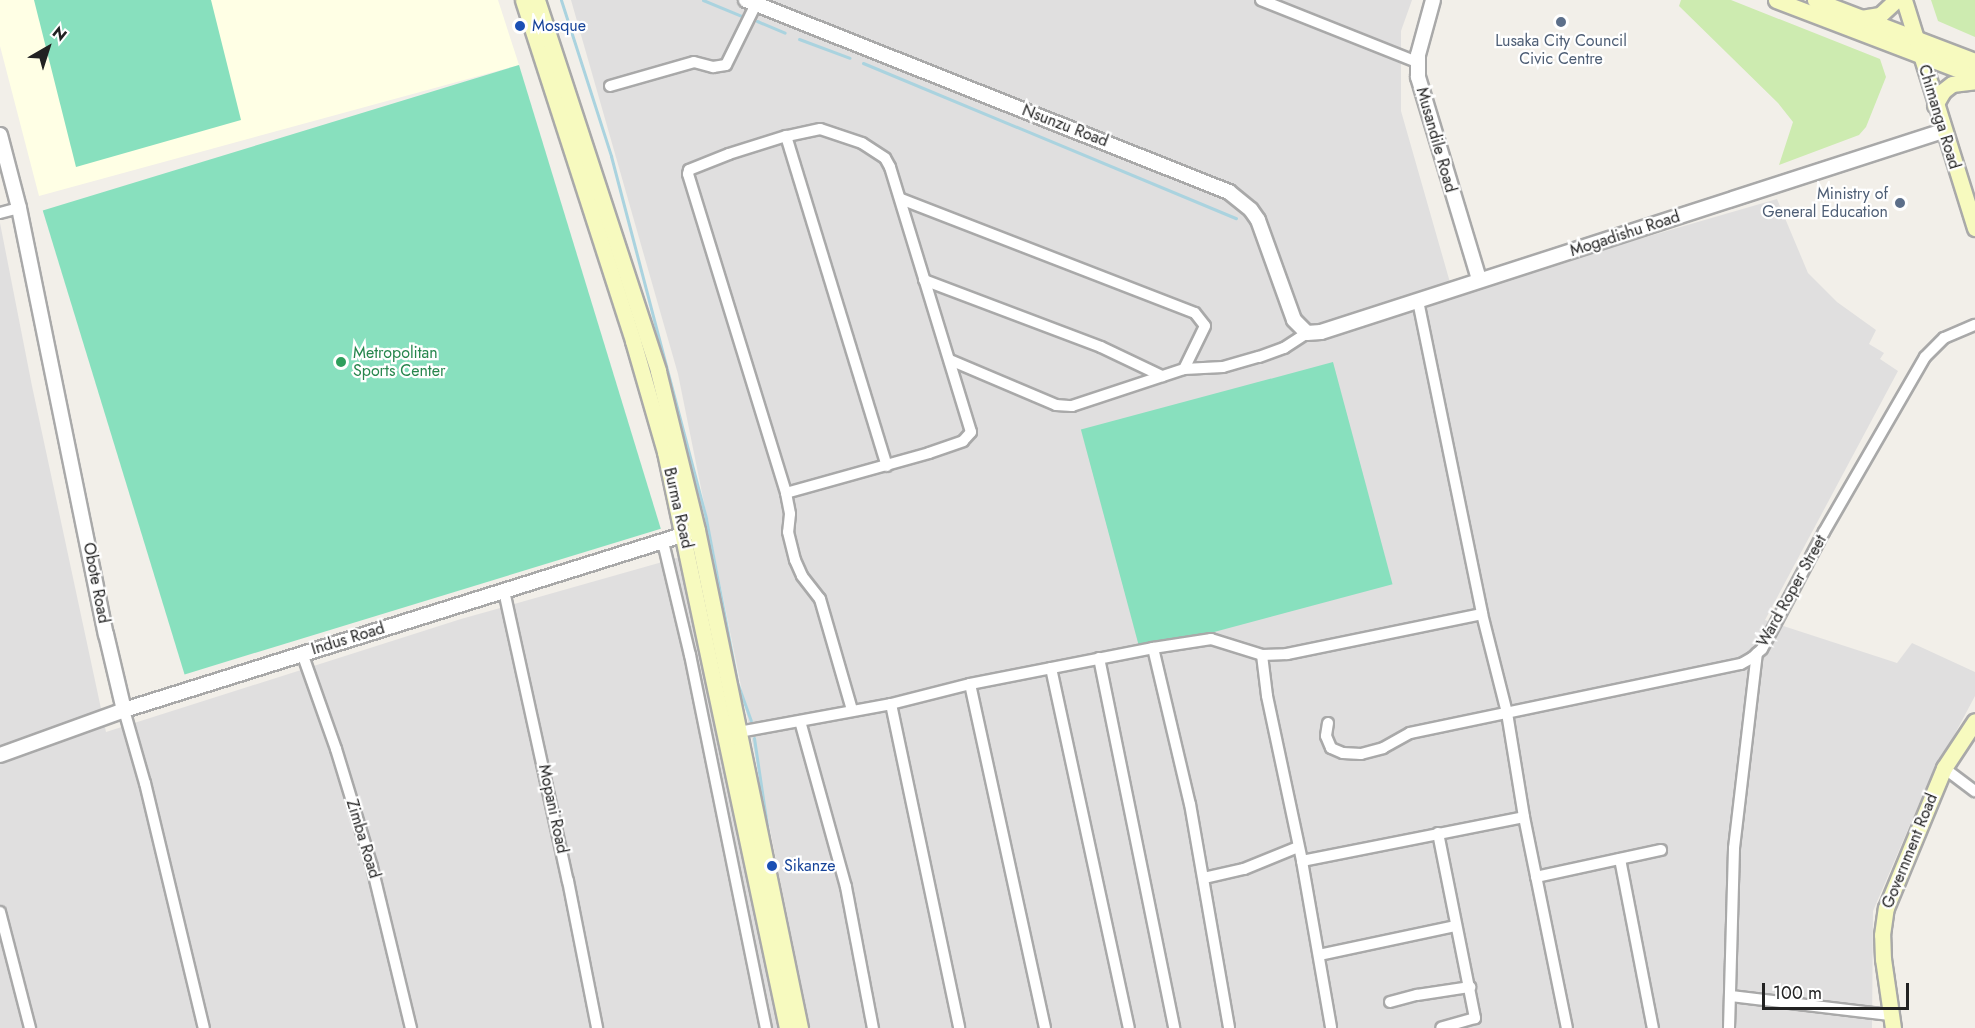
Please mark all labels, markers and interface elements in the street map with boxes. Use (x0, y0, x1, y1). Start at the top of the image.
marker: Lusaka City Council Civic Centre (1554, 15, 1568, 29)
place label: Mosque (532, 16, 586, 36)
north arrow (18, 18, 78, 78)
marker: Mosque (513, 19, 527, 33)
text: N (47, 21, 72, 47)
place label: Lusaka City Council Civic Centre (1495, 31, 1627, 69)
street label: Chimanga Road (1914, 62, 1964, 172)
street label: Musandile Road (1412, 85, 1460, 195)
street label: Nsunzu Road (1019, 101, 1111, 151)
place label: Ministry of General Education (1762, 184, 1888, 222)
marker: Ministry of General Education (1893, 196, 1907, 210)
street label: Mogadishu Road (1568, 207, 1682, 261)
place label: Metropolitan Sports Center (353, 343, 445, 381)
marker: Metropolitan Sports Center (334, 355, 348, 369)
street label: Burma Road (659, 466, 697, 550)
street label: Ward Roper Street (1753, 532, 1831, 650)
street label: Obote Road (79, 541, 113, 625)
street label: Indus Road (309, 619, 387, 659)
street label: Mopani Road (534, 763, 572, 855)
street label: Government Road (1878, 791, 1942, 911)
street label: Zimba Road (342, 797, 384, 881)
place label: Sikanze (784, 856, 835, 876)
marker: Sikanze (765, 859, 779, 873)
scale bar (1765, 971, 1912, 1009)
text: 100 m (1773, 980, 1822, 1006)

